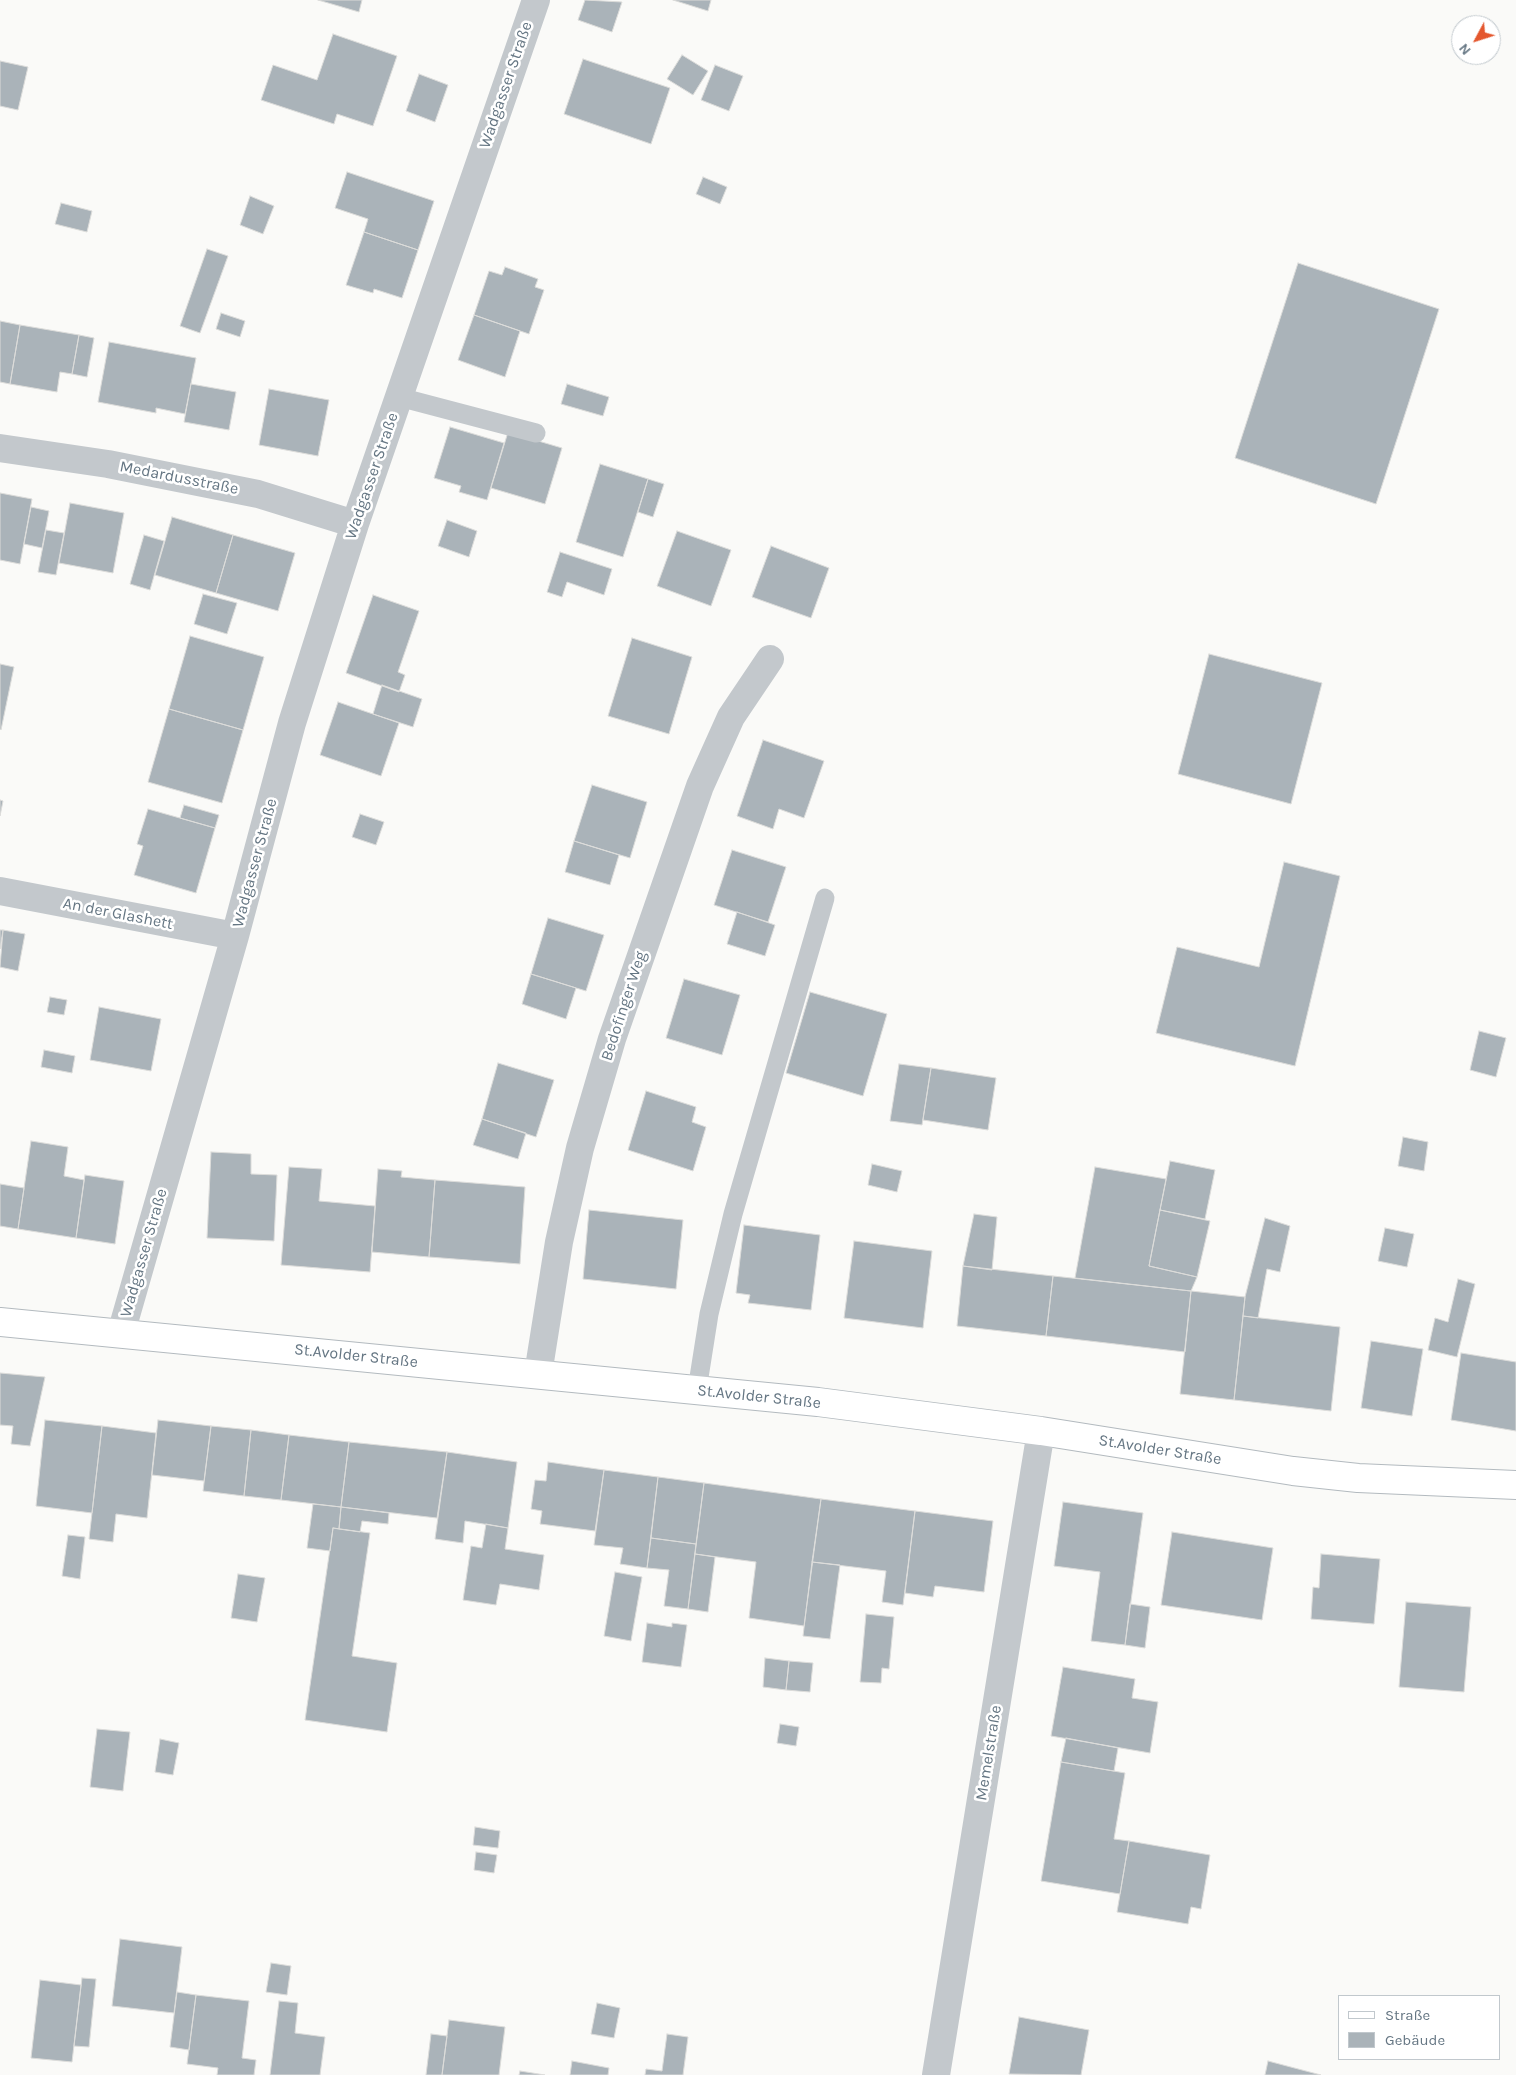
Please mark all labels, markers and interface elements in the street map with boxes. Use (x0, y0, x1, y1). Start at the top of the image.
north arrow (1451, 15, 1501, 65)
street label: Wadgasser Straße (475, 19, 537, 151)
text: N (1455, 40, 1475, 59)
street label: Wadgasser Straße (341, 410, 403, 542)
street label: Medardusstraße (118, 457, 240, 499)
street label: Wadgasser Straße (229, 796, 281, 930)
street label: An der Glashett (61, 894, 175, 934)
street label: Bedofinger Weg (597, 949, 651, 1063)
street label: Wadgasser Straße (116, 1187, 172, 1319)
street label: St.Avolder Straße (293, 1340, 419, 1372)
street label: St.Avolder Straße (696, 1381, 822, 1413)
street label: St.Avolder Straße (1097, 1431, 1223, 1469)
street label: Memelstraße (972, 1704, 1006, 1802)
legend (1338, 1995, 1501, 2060)
text: Straße (1385, 2006, 1430, 2024)
text: Gebäude (1385, 2031, 1445, 2049)

